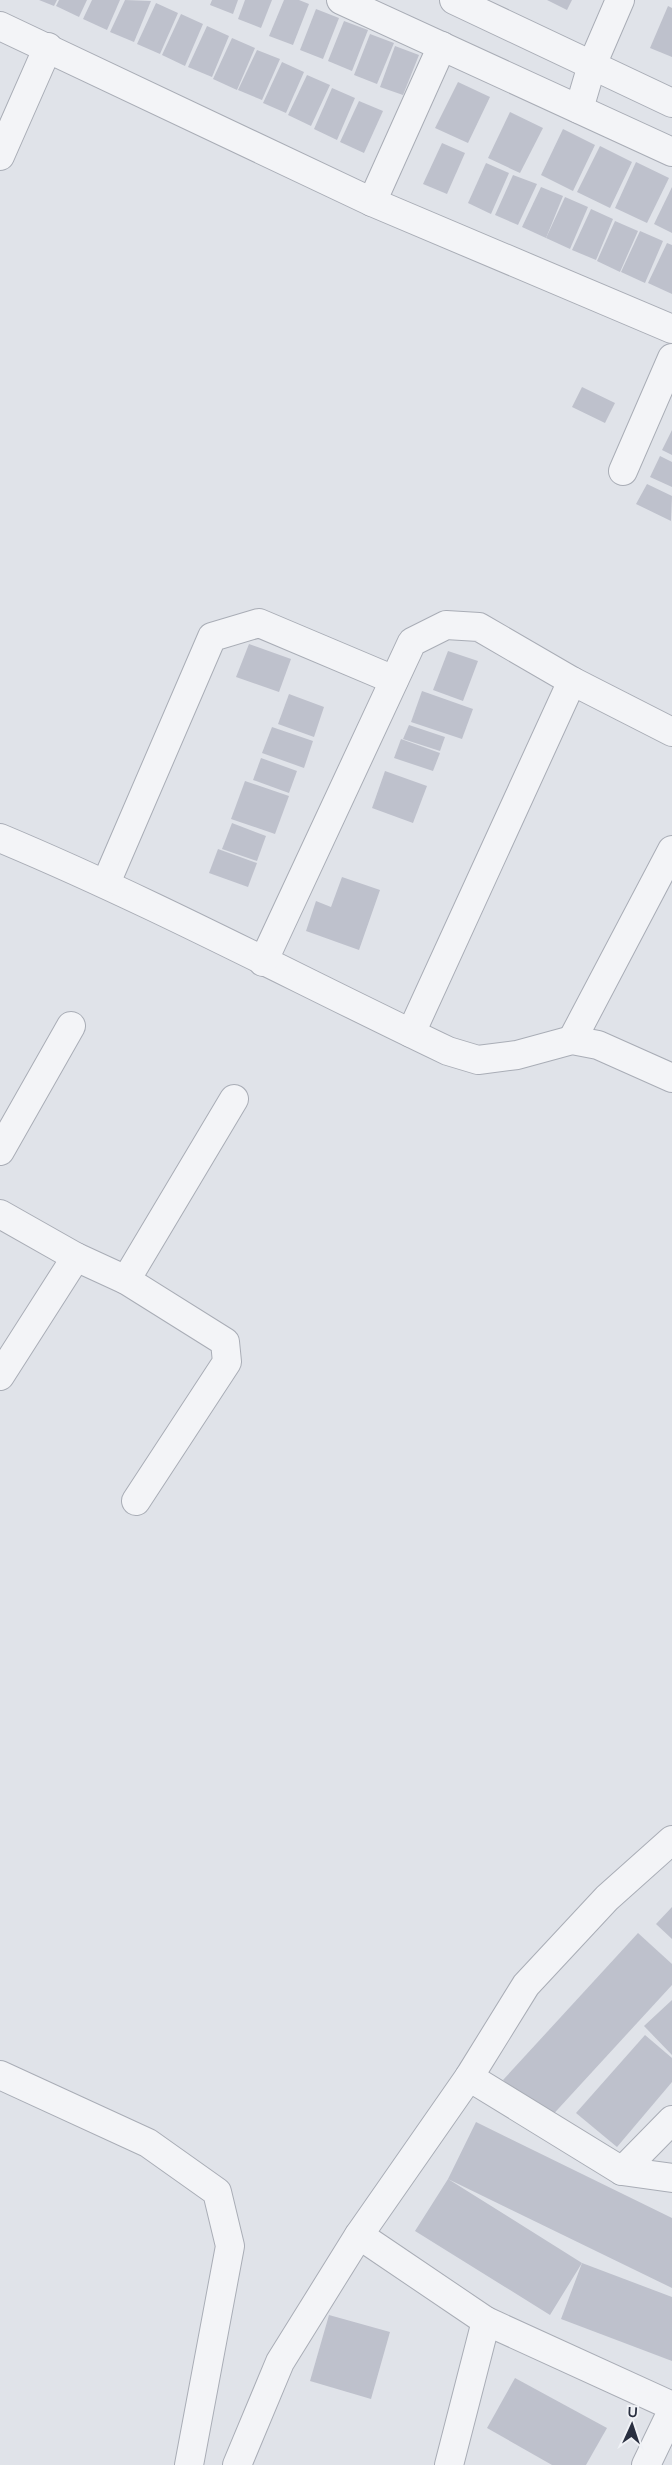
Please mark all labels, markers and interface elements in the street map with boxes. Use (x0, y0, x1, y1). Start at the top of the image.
north arrow (607, 2400, 657, 2450)
text: U (627, 2403, 638, 2422)

